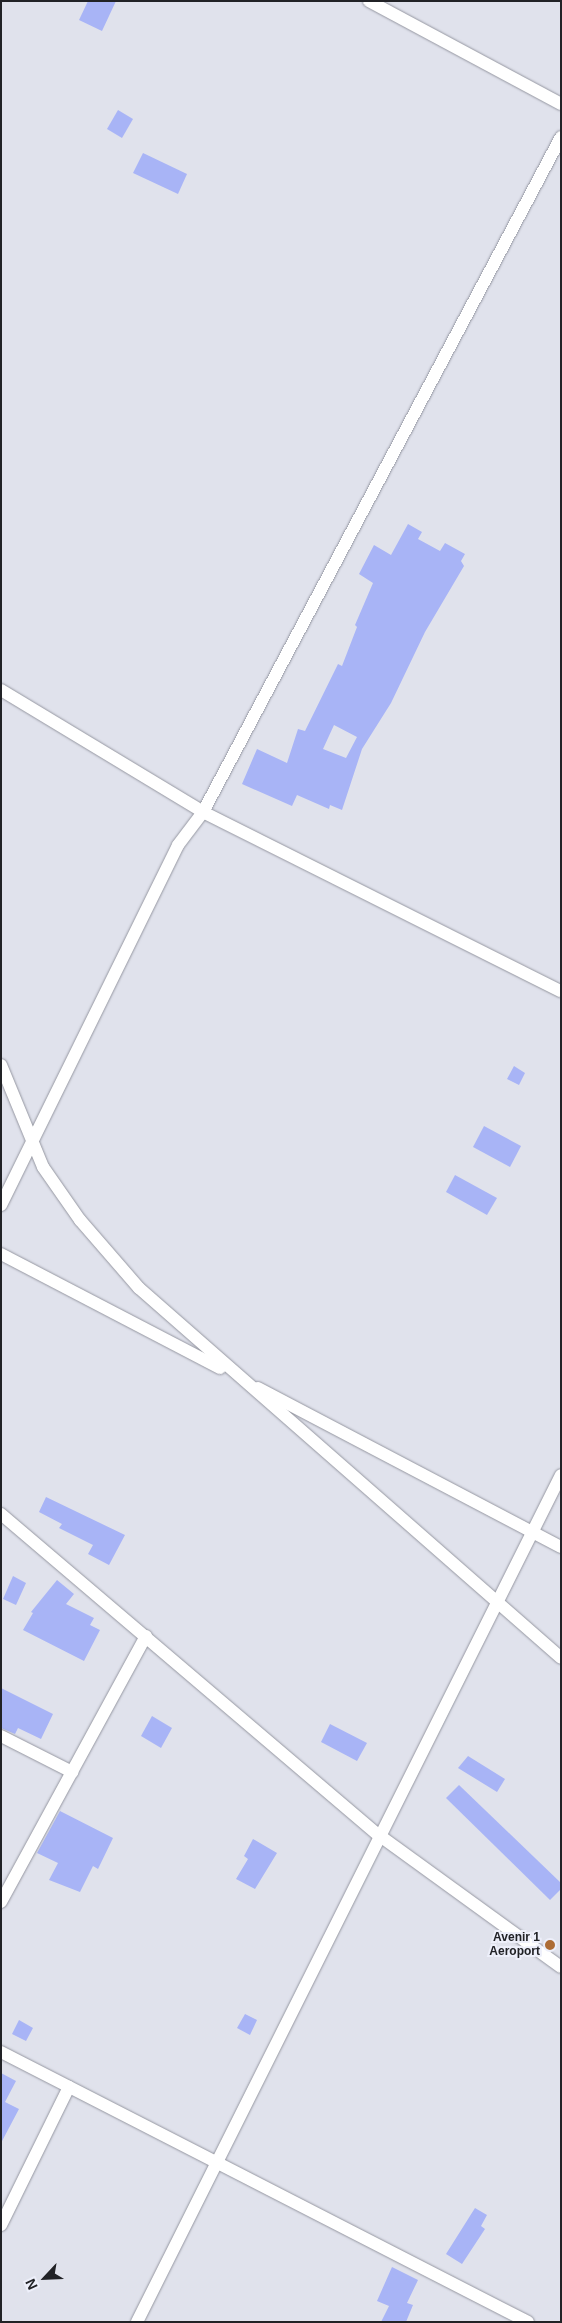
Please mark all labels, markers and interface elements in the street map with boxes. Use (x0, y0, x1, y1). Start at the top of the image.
place label: Avenir 1 Aeroport (489, 1931, 540, 1959)
marker: Avenir 1 Aeroport (544, 1939, 556, 1951)
north arrow (20, 2253, 70, 2303)
text: N (22, 2276, 41, 2292)

